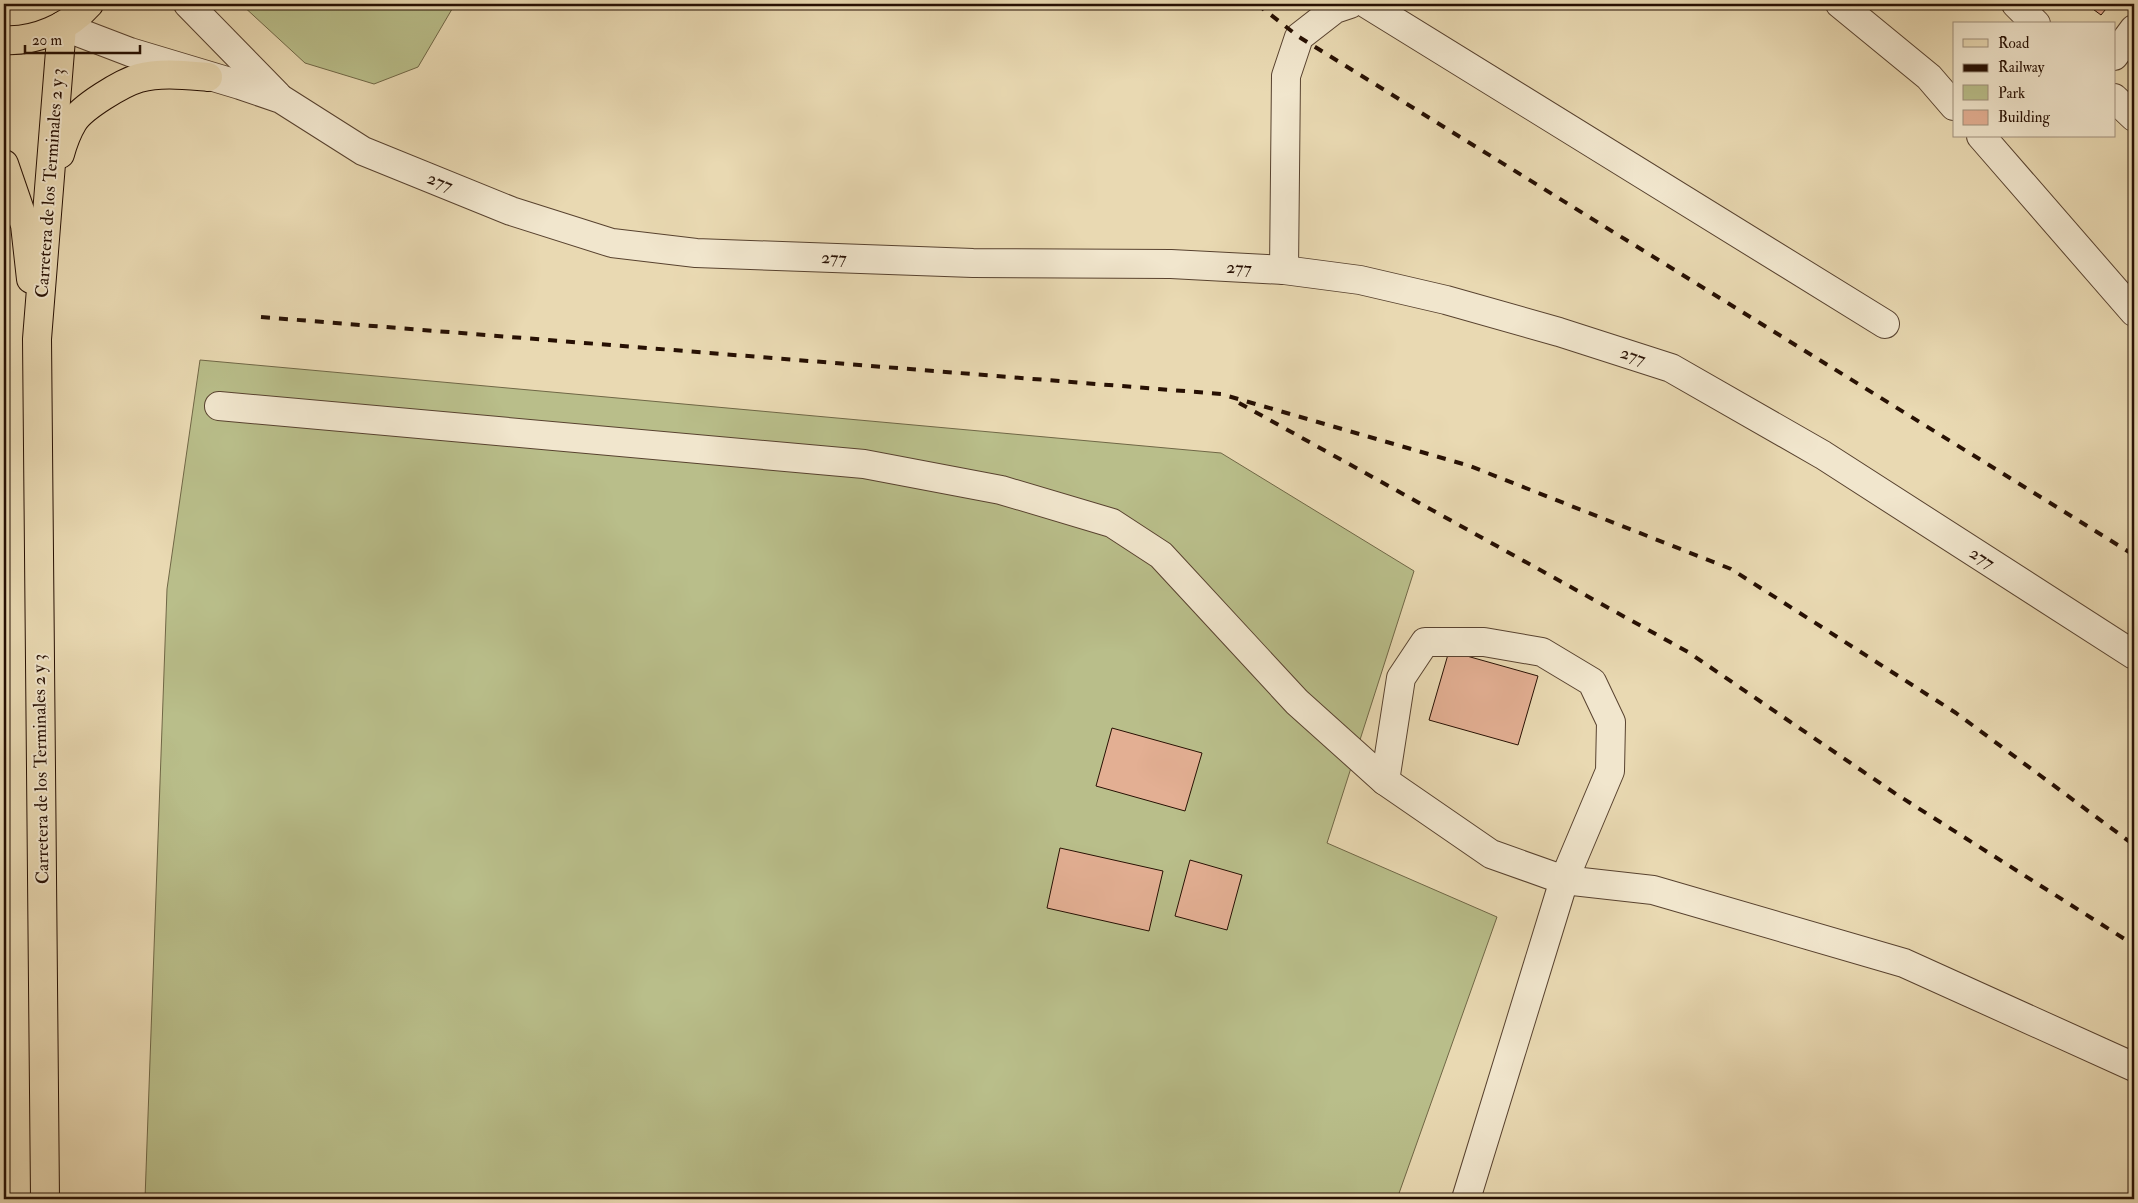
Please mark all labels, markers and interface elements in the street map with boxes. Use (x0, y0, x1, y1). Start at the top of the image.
scale bar (25, 22, 140, 54)
legend (1953, 22, 2116, 138)
text: 20 m (32, 31, 62, 50)
text: Road (1998, 34, 2030, 53)
text: Railway (1998, 58, 2045, 77)
street label: Carretera de los Terminales 2 y 3 (30, 67, 70, 299)
text: Park (1998, 84, 2025, 103)
text: Building (1998, 108, 2050, 127)
street label: 277 (424, 167, 456, 197)
street label: 277 (821, 246, 847, 270)
street label: 277 (1226, 256, 1252, 280)
street label: 277 (1617, 341, 1649, 371)
street label: 277 (1965, 541, 1999, 575)
street label: Carretera de los Terminales 2 y 3 (27, 654, 55, 884)

